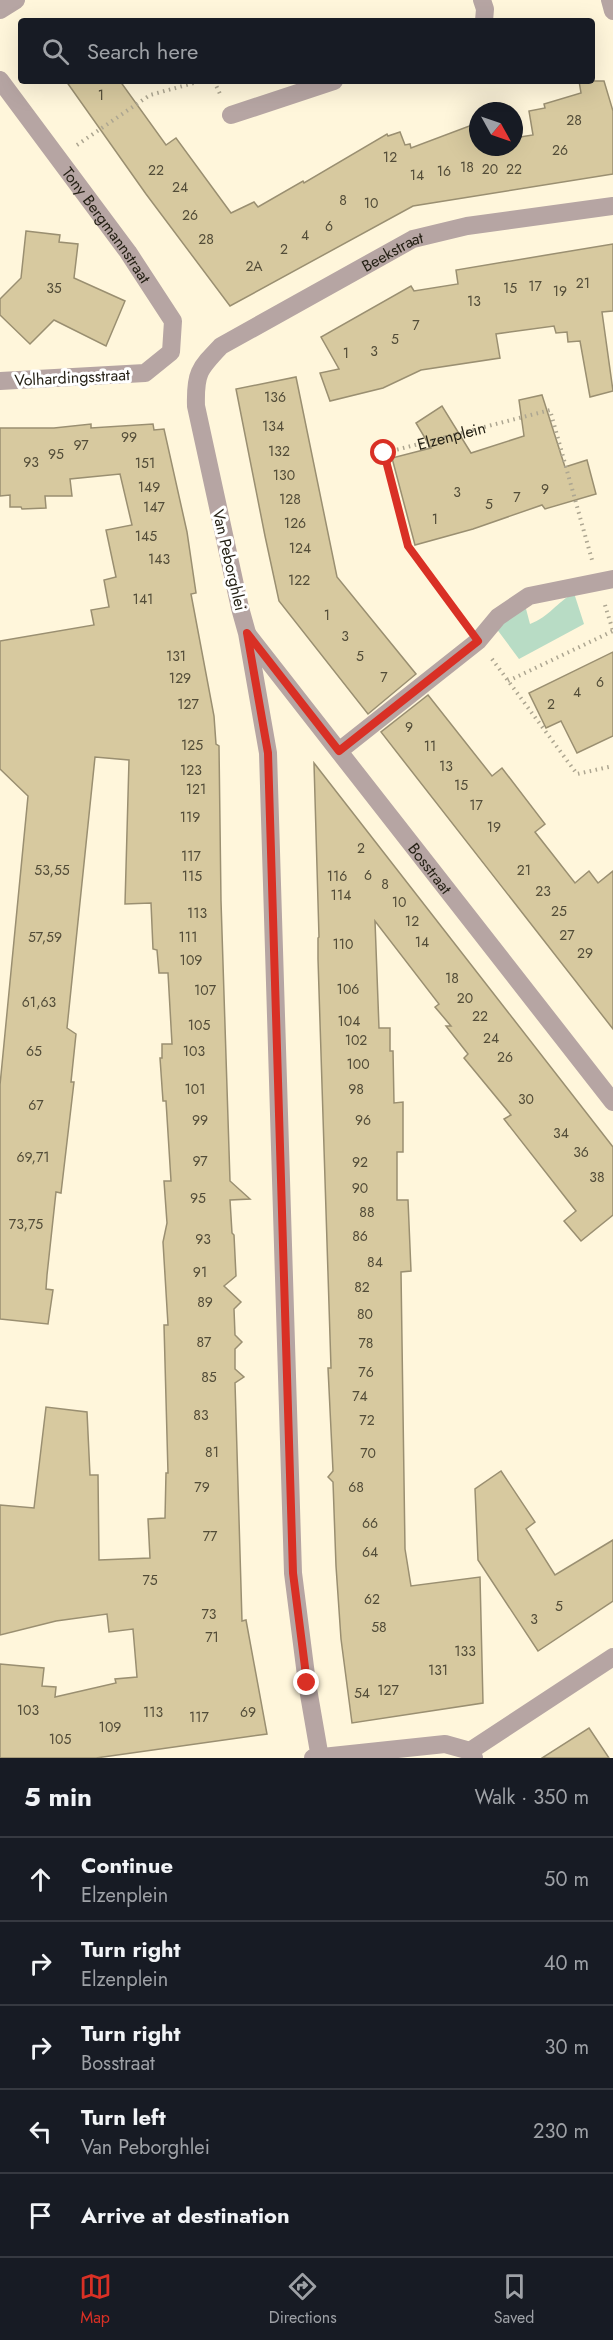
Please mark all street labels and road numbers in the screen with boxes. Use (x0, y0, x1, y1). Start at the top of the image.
street label: Tony Bergmannstraat (57, 162, 156, 288)
street label: Beekstraat (357, 226, 426, 278)
street label: Volhardingsstraat (14, 363, 130, 392)
street label: Elzenplein (415, 416, 488, 456)
street label: Van Peborghlei (207, 507, 252, 613)
street label: Bosstraat (403, 838, 457, 899)

